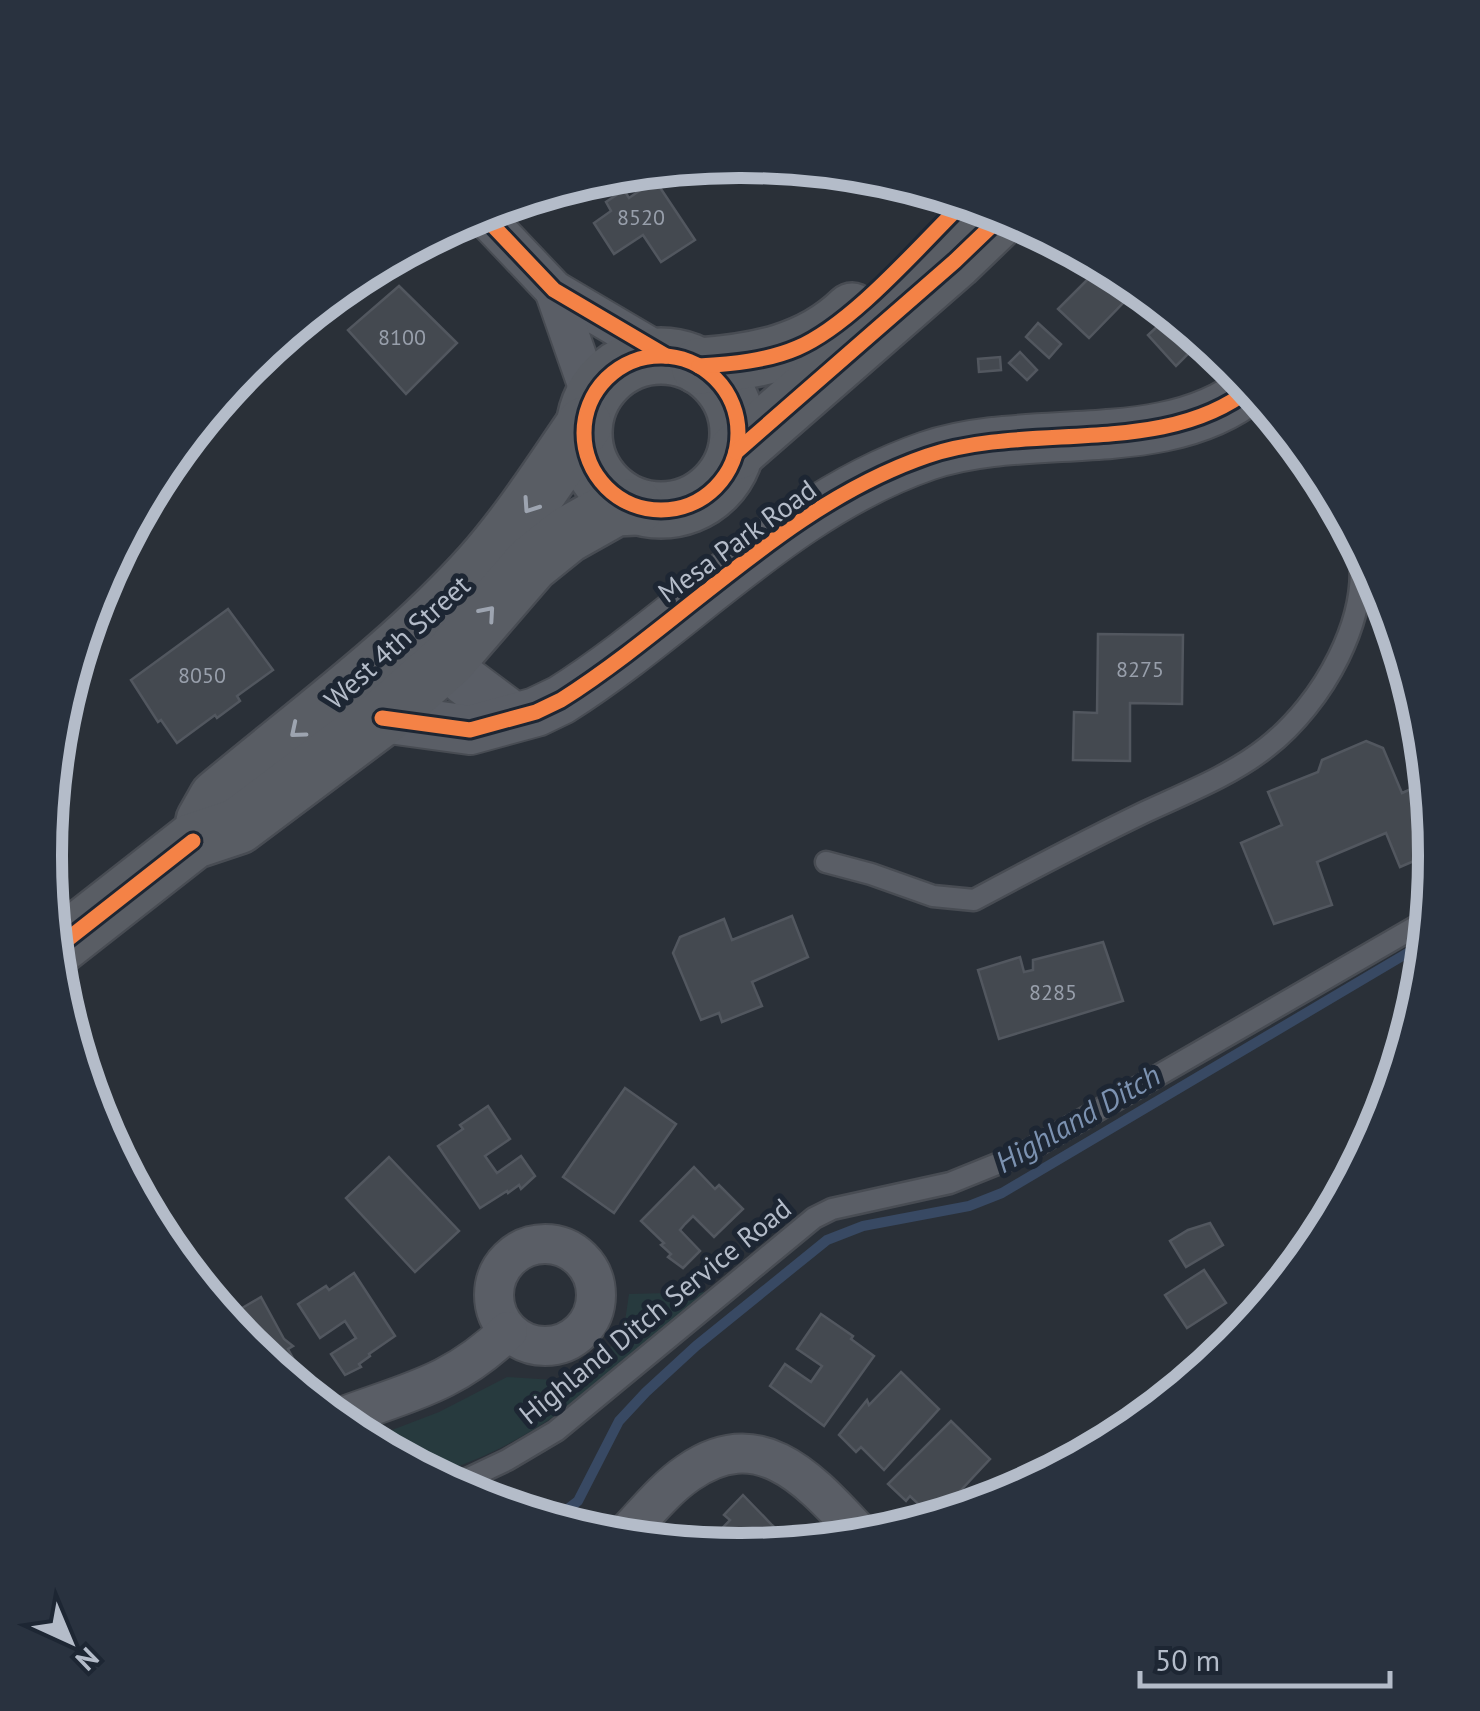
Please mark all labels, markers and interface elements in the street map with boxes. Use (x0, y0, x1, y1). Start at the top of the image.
house number: 8520 (617, 203, 665, 231)
house number: 8100 (378, 323, 426, 351)
street label: Mesa Park Road (650, 471, 823, 611)
one-way arrow (523, 495, 542, 513)
street label: West 4th Street (316, 566, 478, 717)
one-way arrow (476, 606, 494, 625)
house number: 8275 (1116, 655, 1164, 683)
house number: 8050 (178, 661, 226, 689)
one-way arrow (290, 719, 308, 737)
house number: 8285 (1029, 978, 1077, 1006)
water label: Highland Ditch (988, 1055, 1167, 1181)
street label: Highland Ditch Service Road (511, 1189, 798, 1432)
north arrow (20, 1591, 120, 1691)
scale bar (1140, 1626, 1390, 1688)
text: N (68, 1640, 107, 1679)
text: 50 m (1155, 1640, 1220, 1679)

